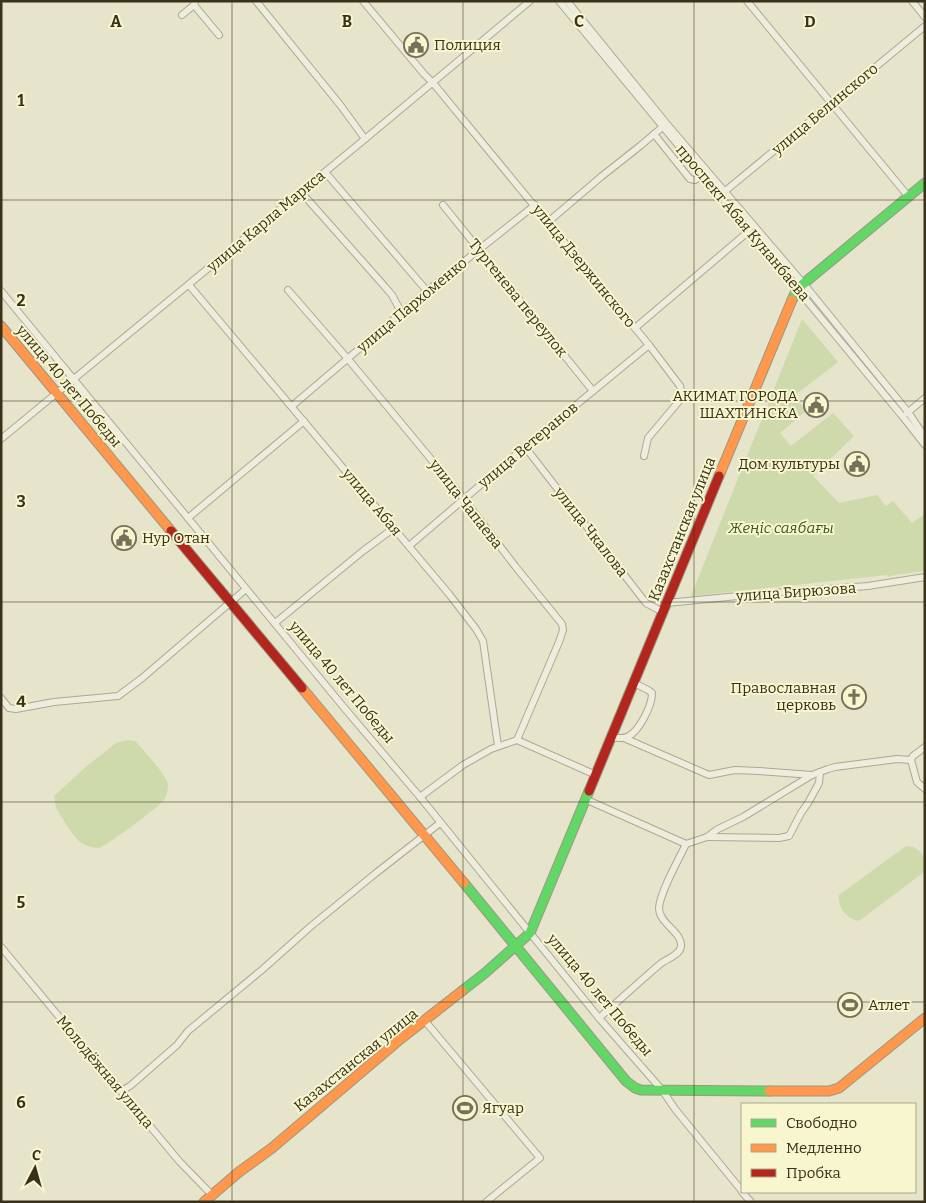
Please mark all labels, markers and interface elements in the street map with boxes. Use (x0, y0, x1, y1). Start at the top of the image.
text: A (110, 12, 122, 31)
text: B (342, 12, 352, 31)
text: C (574, 12, 584, 31)
text: D (804, 12, 816, 31)
public building icon: Полиция (403, 32, 429, 58)
place label: Полиция (434, 36, 501, 54)
street label: улица Белинского (768, 59, 882, 159)
text: 1 (18, 91, 25, 110)
street label: проспект Абая Кунанбаева (672, 141, 814, 305)
street label: улица Карла Маркса (203, 166, 329, 276)
street label: улица Дзержинского (528, 200, 639, 331)
street label: Тургенева переулок (465, 235, 571, 361)
street label: улица Пархоменко (353, 254, 471, 357)
text: 2 (16, 291, 26, 310)
street label: улица 40 лет Победы (12, 320, 125, 451)
place label: АКИМАТ ГОРОДА ШАХТИНСКА (672, 387, 798, 422)
public building icon: АКИМАТ ГОРОДА ШАХТИНСКА (803, 392, 829, 418)
street label: улица Ветеранов (474, 398, 582, 493)
public building icon: Дом культуры (844, 451, 870, 477)
street label: Казахстанская улица (645, 454, 719, 604)
street label: улица Чапаева (425, 455, 507, 552)
place label: Дом культуры (738, 455, 840, 473)
street label: улица Абая (338, 464, 406, 539)
street label: улица Чкалова (550, 483, 632, 580)
text: 3 (16, 492, 26, 511)
park label: Жеңіс саябағы (727, 519, 834, 537)
public building icon: Нур Отан (111, 525, 137, 551)
place label: Нур Отан (142, 529, 210, 547)
street label: улица Бирюзова (734, 579, 857, 605)
street label: улица 40 лет Победы (285, 616, 398, 747)
place label: Православная церковь (730, 679, 836, 714)
church icon: Православная церковь (841, 684, 867, 710)
text: 4 (16, 692, 26, 711)
text: 5 (17, 893, 26, 912)
street label: улица 40 лет Победы (543, 929, 656, 1060)
sports icon: Атлет (837, 992, 863, 1018)
place label: Атлет (868, 996, 910, 1014)
street label: Казахстанская улица (291, 1005, 421, 1115)
street label: Молодёжная улица (53, 1012, 157, 1132)
text: 6 (16, 1093, 26, 1112)
sports icon: Ягуар (452, 1095, 478, 1121)
place label: Ягуар (482, 1099, 524, 1117)
legend (741, 1103, 916, 1193)
text: Свободно (786, 1114, 857, 1132)
text: Медленно (786, 1139, 862, 1157)
north arrow (10, 1143, 60, 1193)
text: С (31, 1147, 42, 1164)
text: Пробка (786, 1164, 841, 1182)

